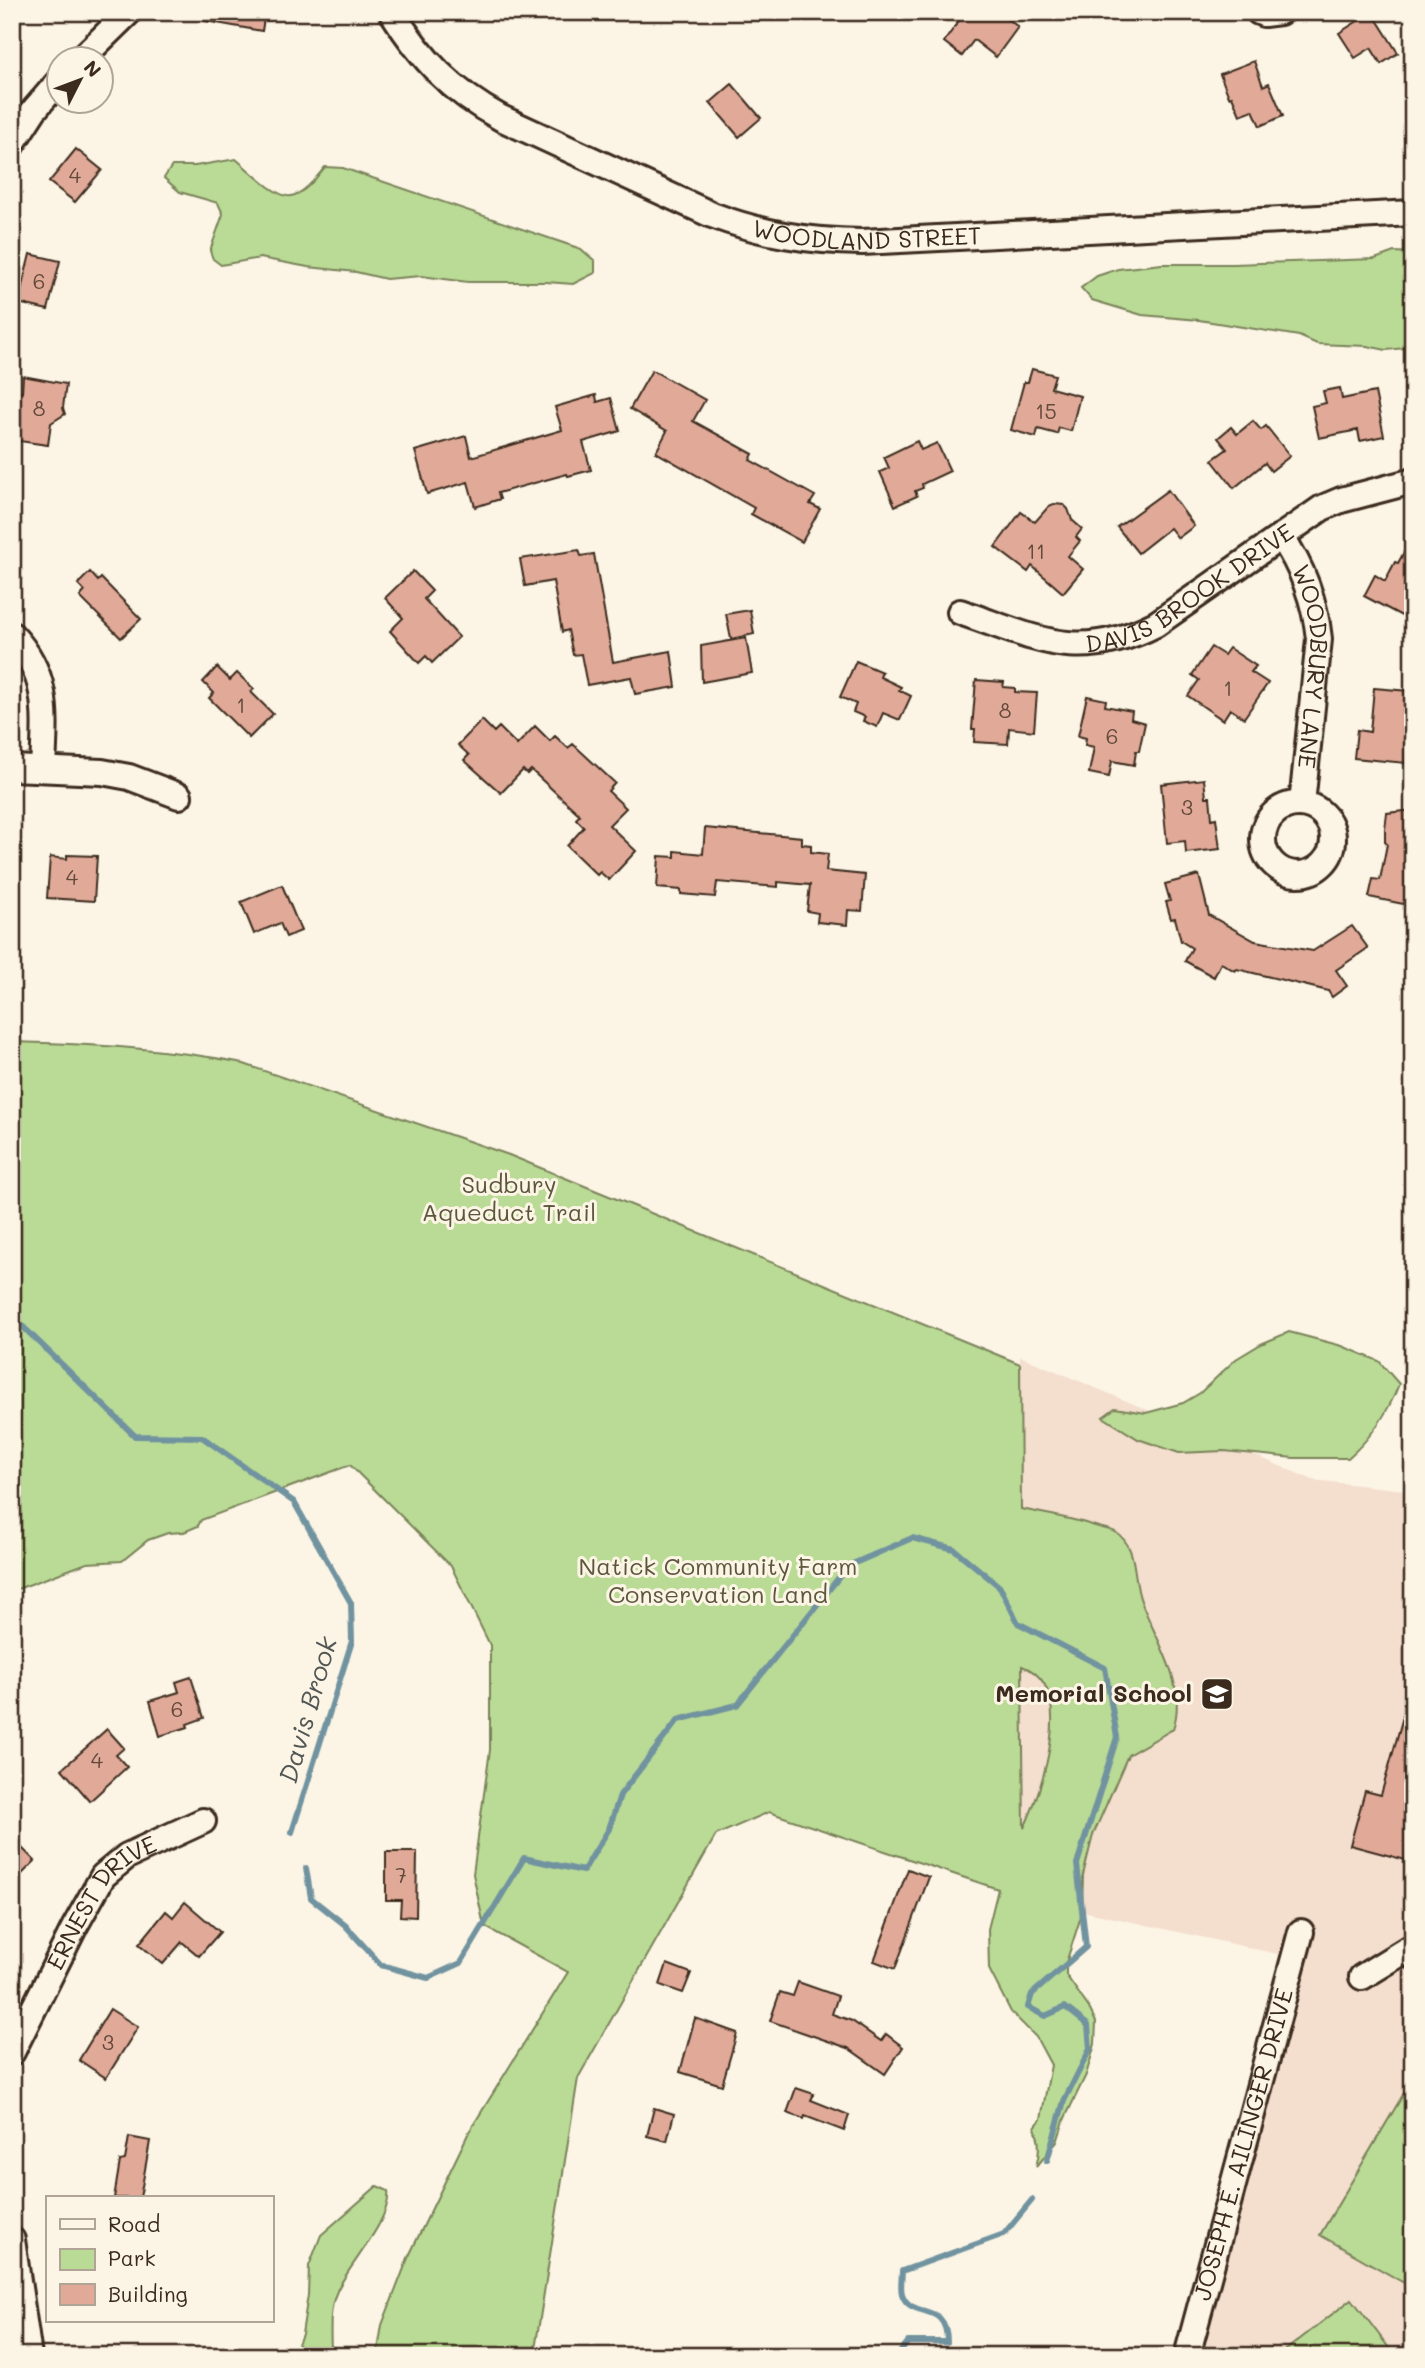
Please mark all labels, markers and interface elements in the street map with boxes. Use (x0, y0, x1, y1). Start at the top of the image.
north arrow (46, 46, 116, 116)
text: N (79, 55, 107, 82)
house number: 4 (69, 161, 82, 188)
street label: WOODLAND STREET (750, 212, 982, 256)
house number: 6 (33, 267, 45, 294)
house number: 8 (33, 394, 45, 421)
house number: 15 (1035, 397, 1057, 424)
street label: DAVIS BROOK DRIVE (1084, 516, 1299, 659)
house number: 11 (1027, 537, 1045, 564)
street label: WOODBURY LANE (1286, 559, 1336, 770)
house number: 1 (1223, 674, 1233, 701)
house number: 1 (236, 691, 246, 718)
house number: 8 (999, 696, 1011, 723)
house number: 6 (1106, 722, 1118, 749)
house number: 3 (1181, 793, 1193, 820)
house number: 4 (66, 863, 79, 890)
park label: Sudbury Aqueduct Trail (422, 1168, 596, 1227)
park label: Natick Community Farm Conservation Land (579, 1550, 857, 1609)
water label: Davis Brook (270, 1632, 344, 1787)
school or university icon: Memorial School (1198, 1675, 1236, 1713)
place label: Memorial School (995, 1677, 1192, 1708)
house number: 6 (171, 1695, 183, 1722)
house number: 4 (91, 1746, 104, 1773)
street label: ERNEST DRIVE (39, 1828, 161, 1975)
house number: 7 (395, 1861, 407, 1888)
street label: JOSEPH E. AILINGER DRIVE (1186, 1985, 1299, 2304)
house number: 3 (102, 2028, 114, 2055)
legend (46, 2196, 273, 2322)
text: Road (108, 2210, 160, 2237)
text: Park (108, 2244, 156, 2271)
text: Building (108, 2280, 188, 2307)

